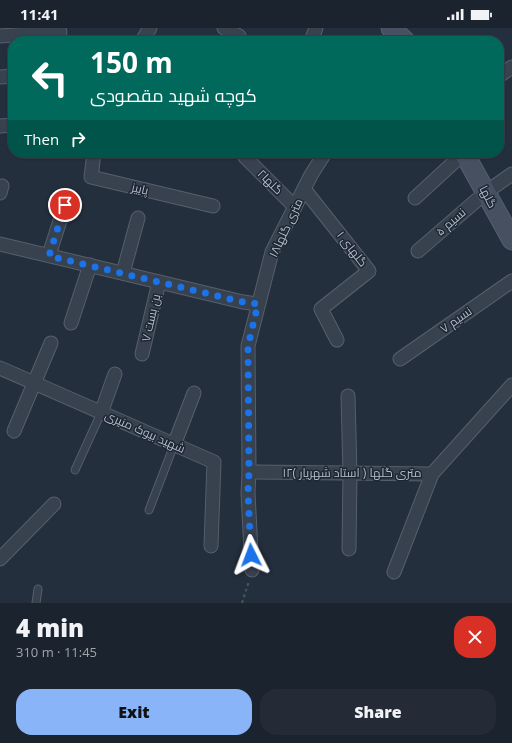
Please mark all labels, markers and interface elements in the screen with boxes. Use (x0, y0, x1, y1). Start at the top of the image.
text: 11:41 (20, 4, 59, 24)
text: 150 m (90, 43, 173, 81)
icon: left (24, 52, 76, 104)
text: کوچه شهید مقصودی (90, 83, 257, 107)
icon: right (67, 128, 89, 150)
text: Then (24, 129, 59, 149)
street label: گلها۲ (254, 165, 287, 198)
street label: پاییز (129, 178, 151, 200)
street label: گلها (475, 183, 501, 211)
pin (48, 188, 82, 222)
icon: arrive (54, 194, 76, 216)
street label: ۱۸متری گلها (264, 196, 307, 260)
street label: نسیم ۵ (432, 204, 469, 239)
street label: گلهای ۱ (333, 227, 372, 270)
street label: بن بست ۷ (137, 292, 164, 344)
street label: نسیم ۷ (436, 302, 475, 337)
street label: شهید بیوک منیری (102, 406, 188, 457)
street label: ۱۲متری گلها ( استاد شهریار ) (283, 464, 421, 481)
position arrow (230, 534, 272, 576)
text: 4 min (16, 611, 84, 644)
button: close (454, 616, 496, 658)
text: 310 m · 11:45 (16, 643, 97, 661)
button: Exit (16, 689, 252, 735)
button: Share (260, 689, 496, 735)

